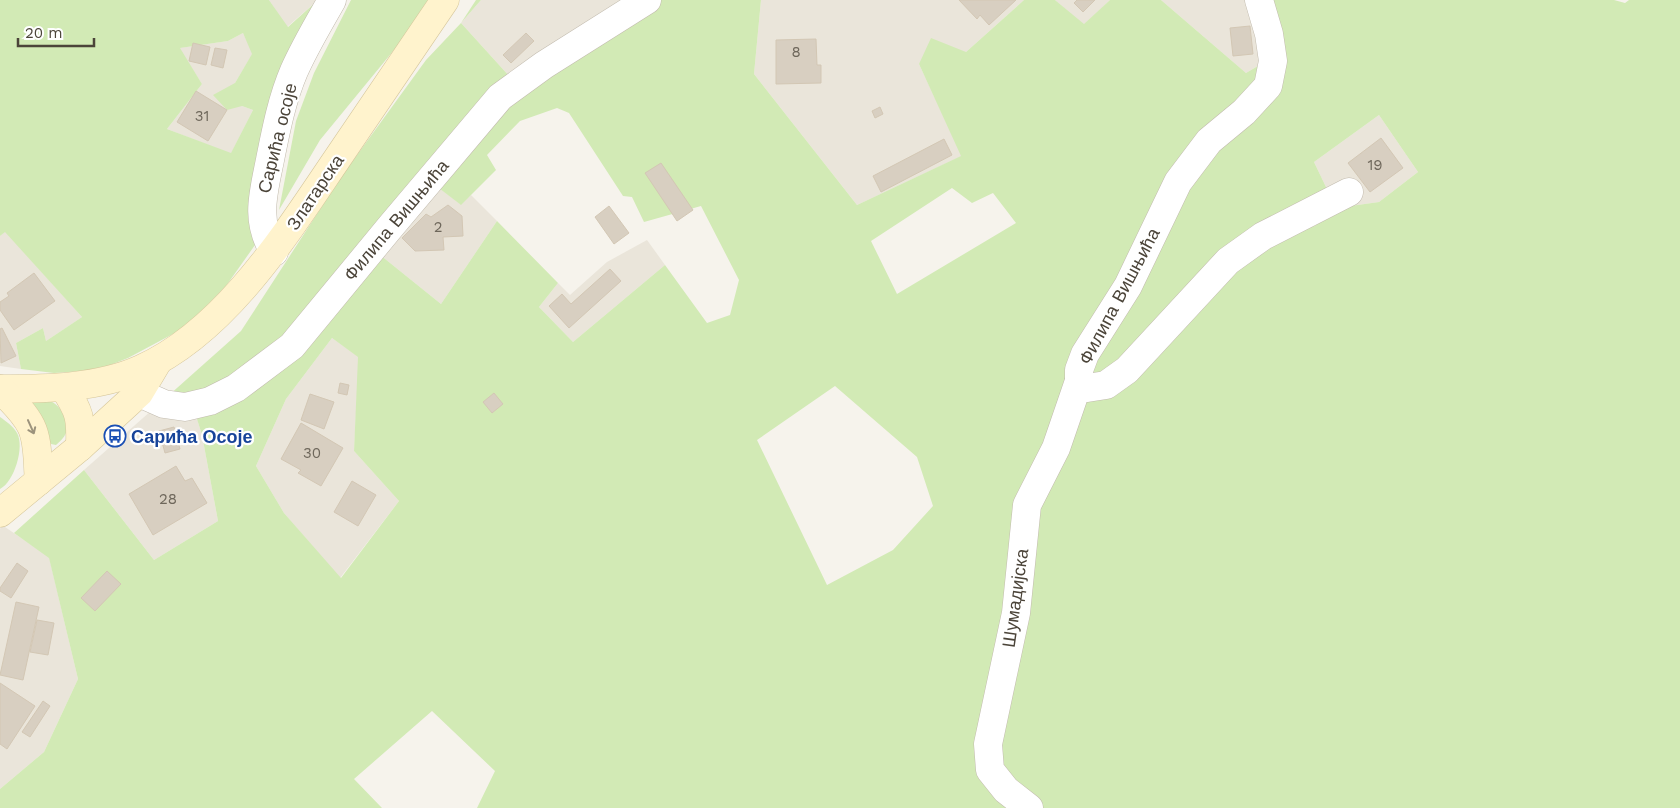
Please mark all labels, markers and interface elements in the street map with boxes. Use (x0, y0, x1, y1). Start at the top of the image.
scale bar (18, 15, 94, 47)
text: 20 m (25, 24, 63, 42)
house number: 8 (791, 43, 801, 61)
street label: Сарића осоје (253, 81, 301, 195)
house number: 31 (195, 107, 209, 125)
street label: Златарска (282, 150, 348, 234)
street label: Филипа Вишњића (339, 155, 453, 285)
house number: 19 (1367, 156, 1383, 174)
house number: 2 (434, 218, 442, 236)
street label: Филипа Вишњића (1074, 223, 1164, 368)
one-way arrow (26, 419, 36, 434)
bus stop icon: Сарића Осоје (103, 424, 127, 448)
place label: Сарића Осоје (131, 426, 252, 447)
house number: 30 (303, 444, 321, 462)
house number: 28 (159, 490, 177, 508)
street label: Шумадијска (998, 546, 1032, 649)

